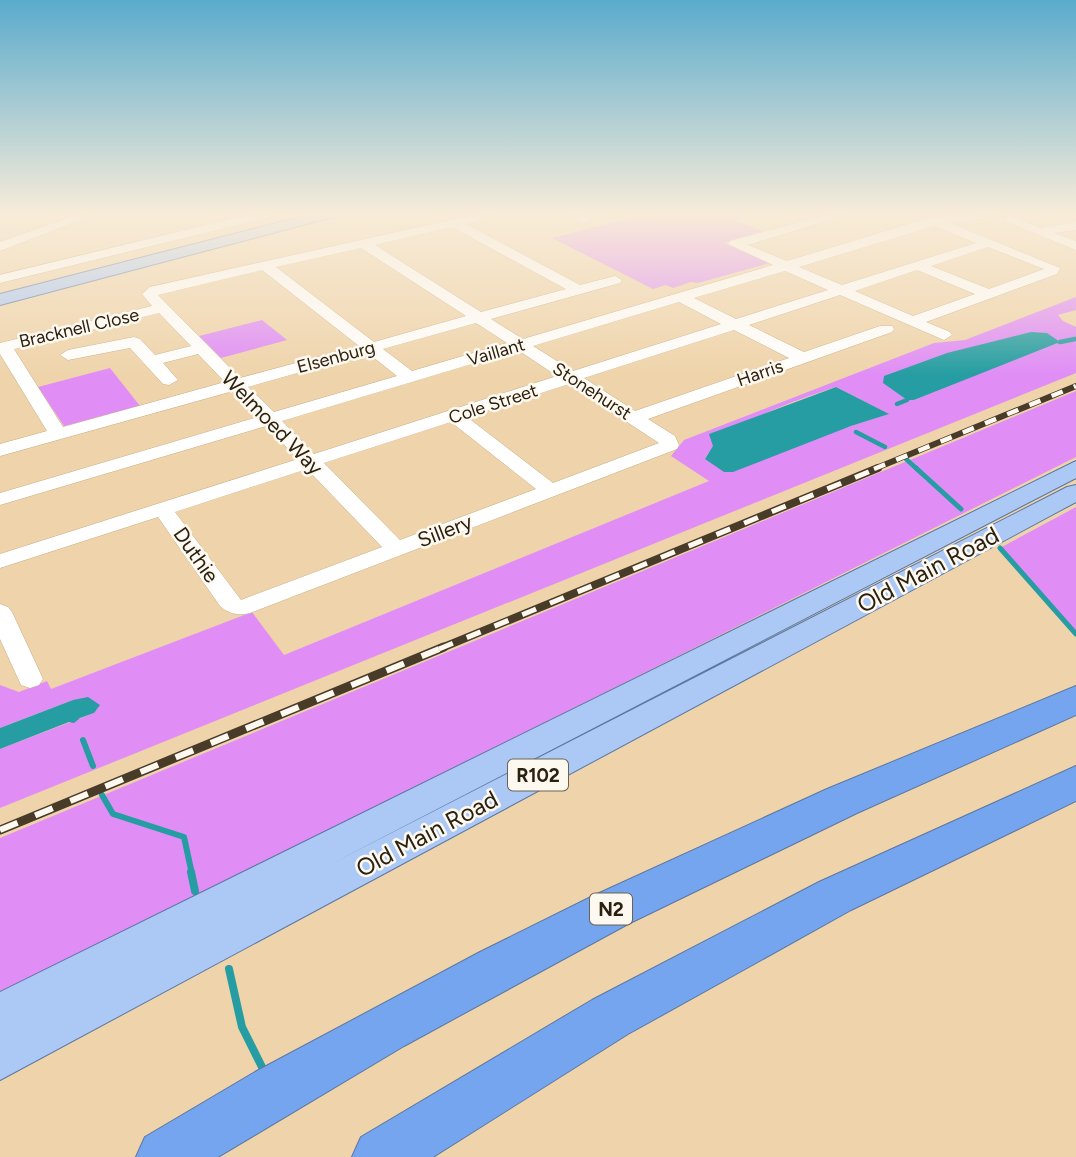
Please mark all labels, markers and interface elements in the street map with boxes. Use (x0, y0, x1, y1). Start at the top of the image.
street label: Bracknell Close (17, 303, 141, 353)
street label: Vaillant (465, 333, 528, 371)
street label: Elsenburg (294, 336, 378, 378)
street label: Harris (734, 355, 786, 391)
street label: Stonehurst (548, 357, 636, 425)
street label: Welmoed Way (216, 365, 328, 480)
street label: Cole Street (446, 379, 540, 429)
street label: Sillery (414, 509, 476, 552)
street label: Old Main Road (852, 520, 1004, 619)
street label: Duthie (168, 522, 224, 587)
road number: R102 (508, 760, 568, 790)
street label: Old Main Road (351, 784, 503, 883)
road number: N2 (590, 894, 632, 925)

